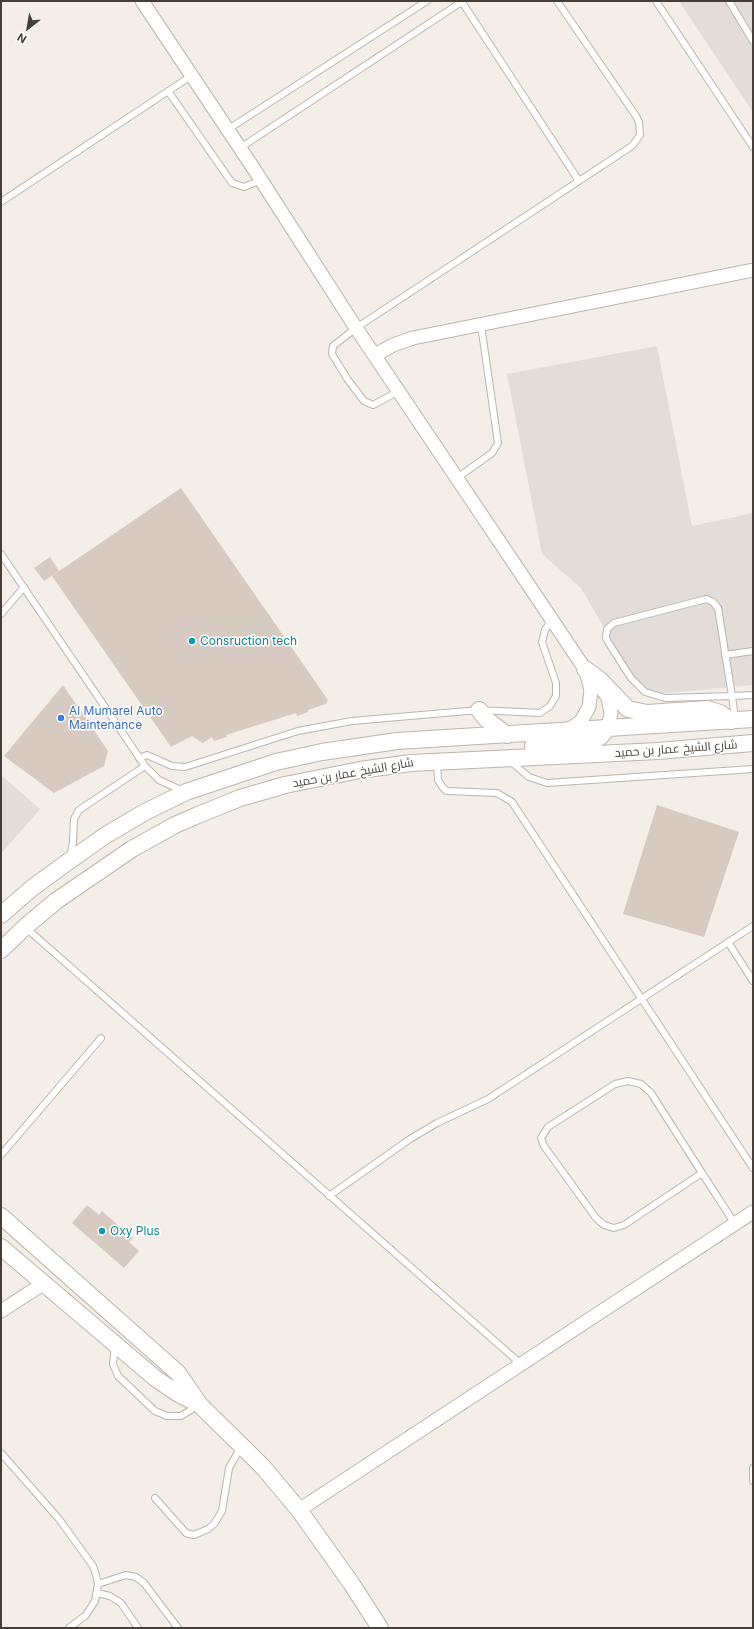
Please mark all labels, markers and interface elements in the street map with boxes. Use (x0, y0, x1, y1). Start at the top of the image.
north arrow (8, 8, 48, 48)
text: N (15, 30, 29, 46)
place label: Consruction tech (200, 634, 297, 648)
marker: Consruction tech (187, 636, 197, 646)
place label: Al Mumarel Auto Maintenance (69, 704, 163, 732)
marker: Al Mumarel Auto Maintenance (56, 713, 66, 723)
street label: شارع الشيخ عمار بن حميد (614, 738, 738, 760)
street label: شارع الشيخ عمار بن حميد (291, 755, 415, 791)
place label: Oxy Plus (110, 1224, 160, 1238)
marker: Oxy Plus (97, 1226, 107, 1236)

